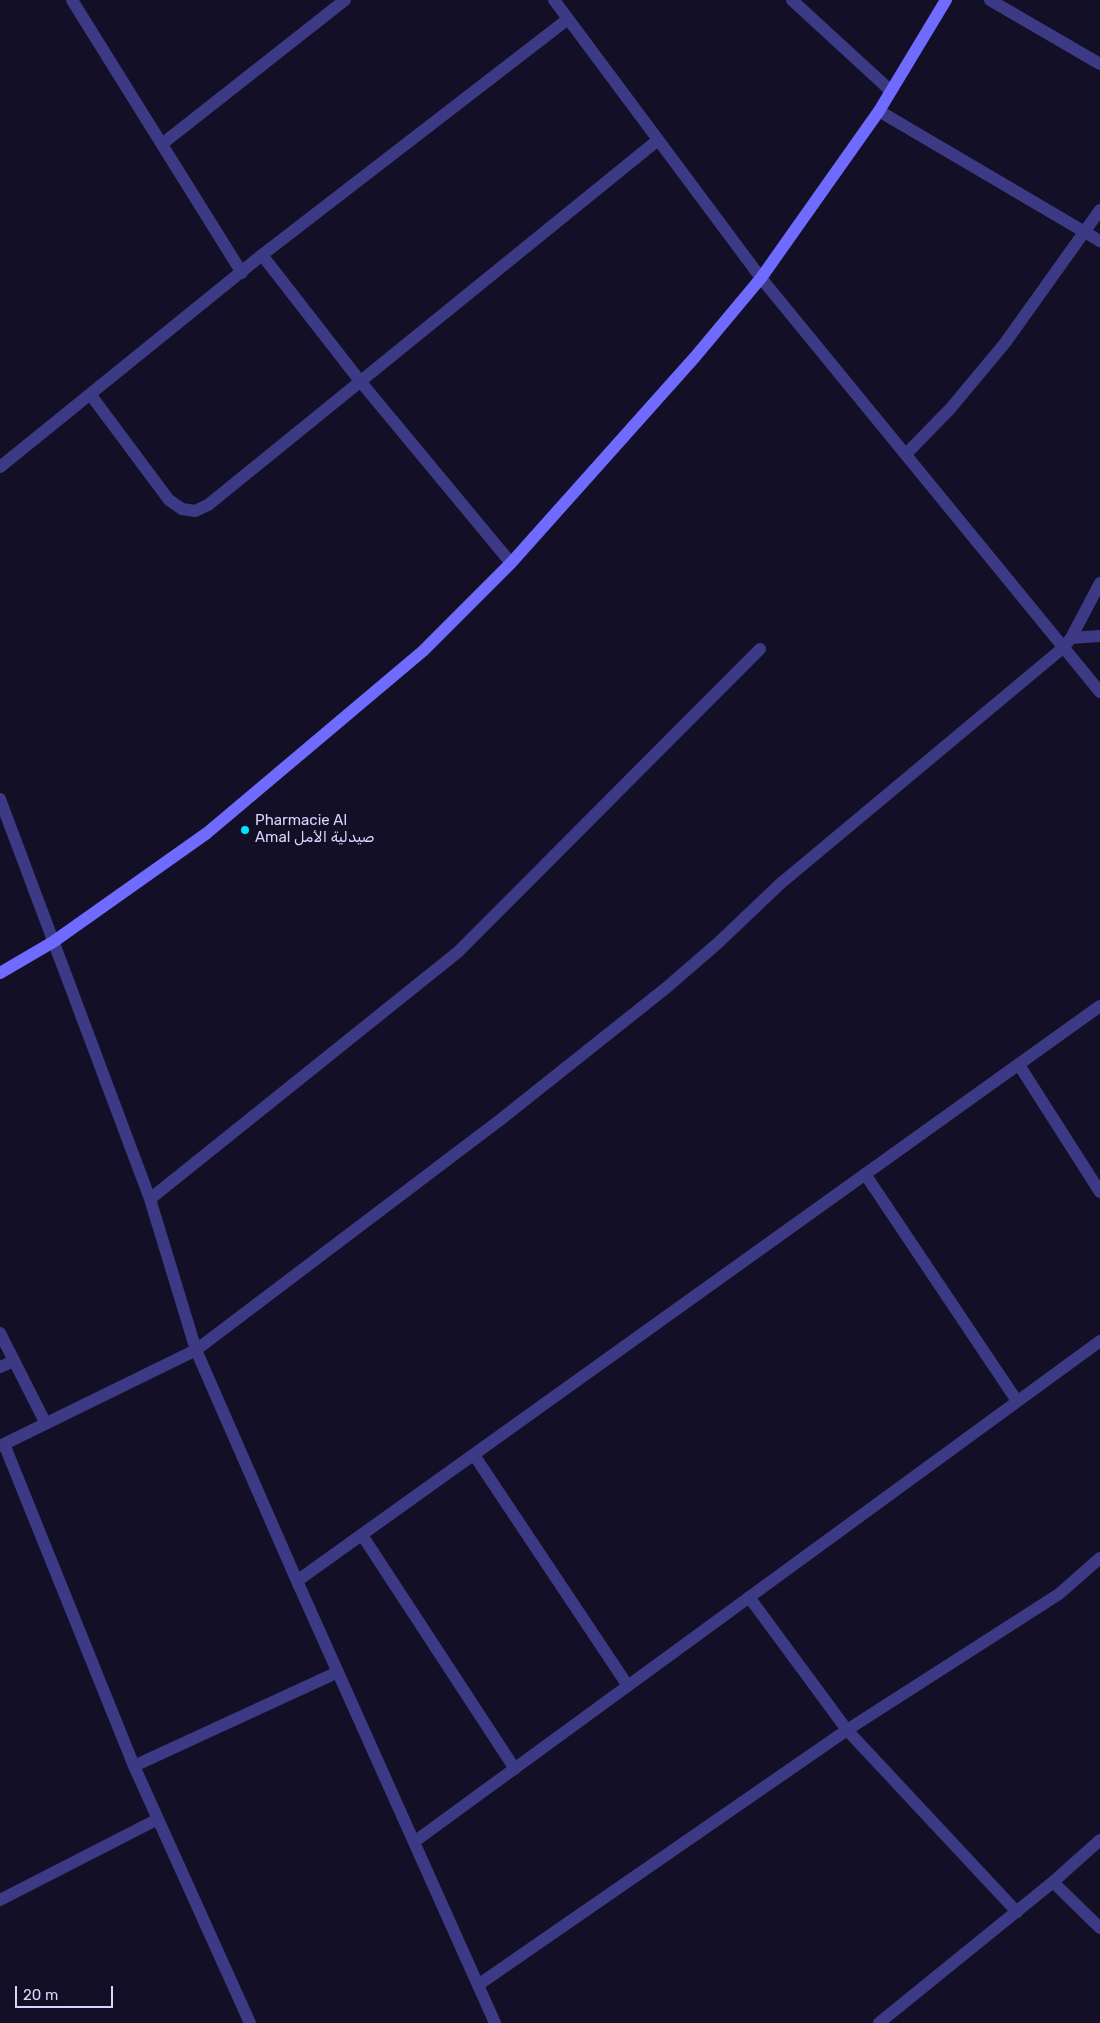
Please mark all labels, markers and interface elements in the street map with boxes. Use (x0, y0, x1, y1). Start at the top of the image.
place label: Pharmacie Al Amal صيدلية الأمل (255, 812, 375, 847)
marker: Pharmacie Al Amal صيدلية الأمل (239, 824, 251, 836)
scale bar (18, 1976, 115, 2008)
text: 20 m (23, 1986, 58, 2004)

